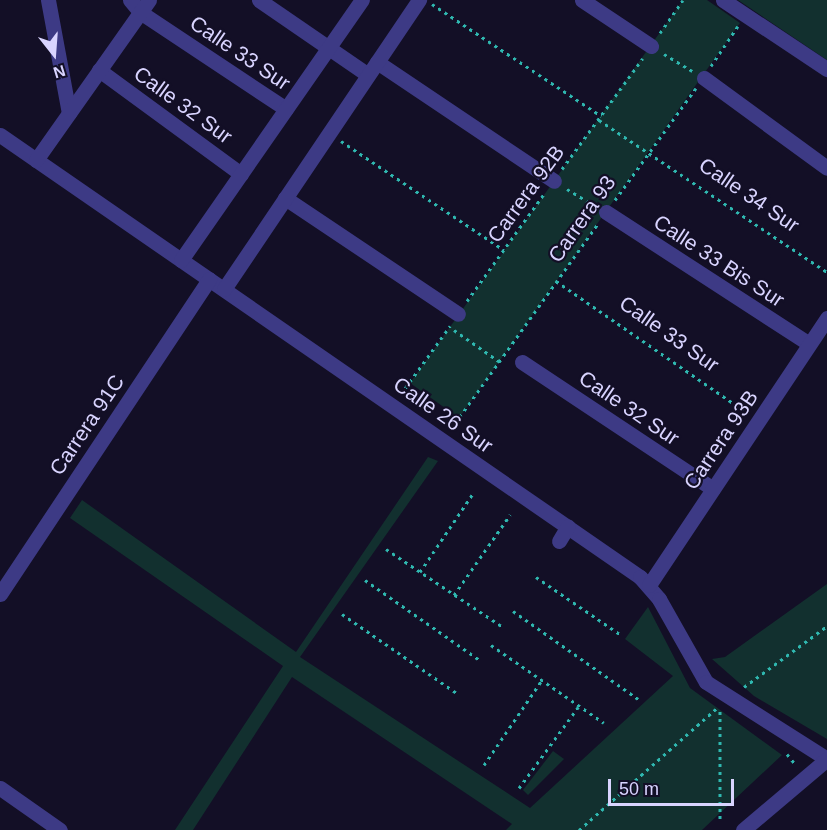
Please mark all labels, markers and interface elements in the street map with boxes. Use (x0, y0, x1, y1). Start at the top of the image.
street label: Calle 33 Sur (185, 10, 295, 96)
north arrow (24, 24, 84, 84)
street label: Calle 32 Sur (129, 61, 237, 149)
text: N (51, 62, 67, 82)
street label: Carrera 92B (482, 140, 570, 248)
street label: Calle 34 Sur (694, 152, 804, 238)
street label: Carrera 93 (543, 171, 621, 267)
street label: Calle 33 Bis Sur (649, 209, 789, 313)
street label: Calle 33 Sur (614, 291, 724, 377)
street label: Calle 32 Sur (574, 365, 684, 451)
street label: Carrera 91C (44, 370, 130, 480)
street label: Calle 26 Sur (388, 372, 498, 458)
street label: Carrera 93B (679, 386, 763, 494)
scale bar (611, 767, 737, 805)
text: 50 m (619, 779, 659, 799)

